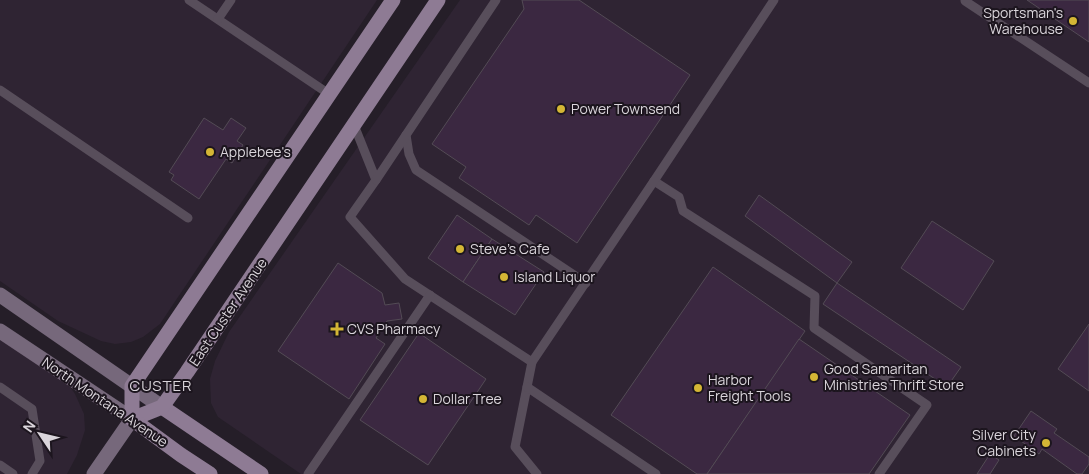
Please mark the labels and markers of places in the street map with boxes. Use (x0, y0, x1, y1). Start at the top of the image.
place label: Sportsman's Warehouse (983, 3, 1063, 38)
marker: Sportsman's Warehouse (1067, 15, 1079, 27)
place label: Power Townsend (571, 99, 680, 118)
marker: Power Townsend (555, 103, 567, 115)
place label: Applebee's (220, 142, 291, 161)
marker: Applebee's (204, 146, 216, 158)
place label: Steve's Cafe (470, 239, 550, 258)
marker: Steve's Cafe (454, 243, 466, 255)
place label: Island Liquor (514, 267, 595, 286)
marker: Island Liquor (498, 271, 510, 283)
place label: CVS Pharmacy (347, 319, 441, 338)
marker: CVS Pharmacy (331, 323, 343, 335)
place label: Good Samaritan Ministries Thrift Store (824, 359, 964, 394)
place label: Harbor Freight Tools (708, 370, 791, 405)
marker: Good Samaritan Ministries Thrift Store (808, 371, 820, 383)
marker: Harbor Freight Tools (692, 382, 704, 394)
place label: Dollar Tree (433, 389, 502, 408)
marker: Dollar Tree (417, 393, 429, 405)
place label: Silver City Cabinets (972, 425, 1037, 460)
marker: Silver City Cabinets (1040, 437, 1052, 449)

